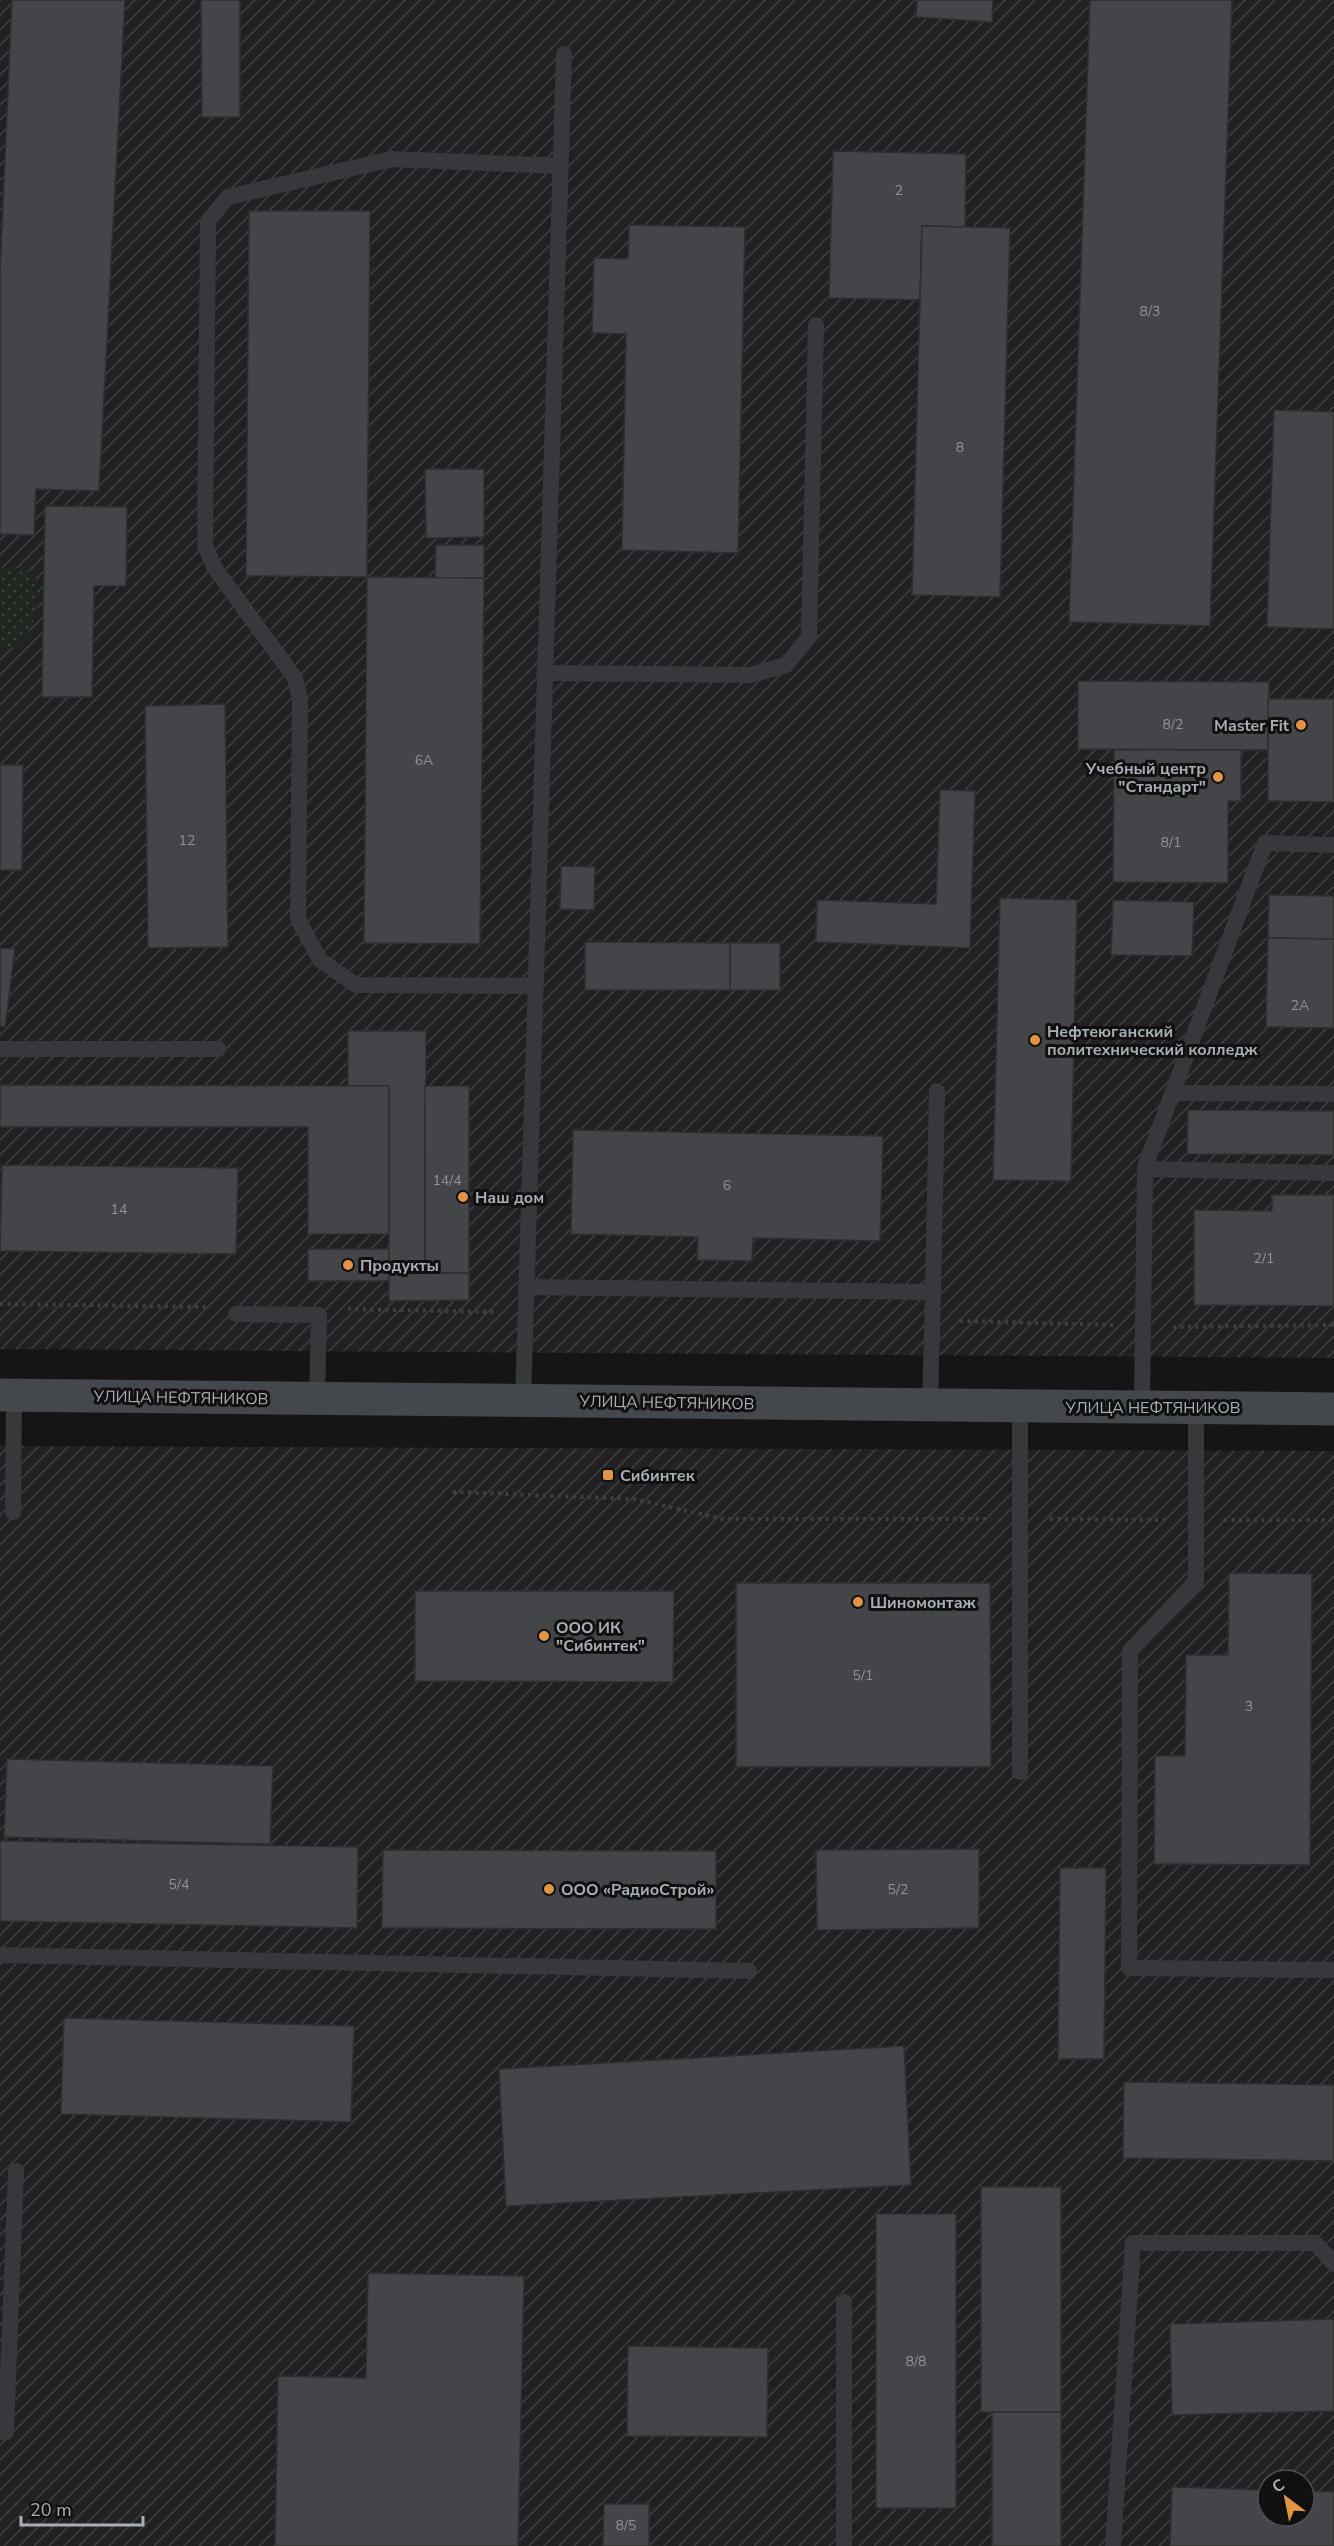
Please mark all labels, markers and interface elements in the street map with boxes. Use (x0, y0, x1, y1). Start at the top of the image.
house number: 2 (895, 181, 903, 200)
house number: 8/3 (1140, 302, 1160, 321)
house number: 8 (956, 438, 964, 457)
house number: 8/2 (1163, 715, 1183, 734)
place label: Master Fit (1214, 715, 1290, 737)
marker: Master Fit (1294, 718, 1308, 732)
house number: 6А (415, 751, 433, 770)
place label: Учебный центр "Стандарт" (1085, 758, 1206, 798)
marker: Учебный центр "Стандарт" (1211, 770, 1225, 784)
house number: 12 (179, 831, 195, 850)
house number: 8/1 (1161, 833, 1181, 852)
house number: 2А (1291, 996, 1309, 1015)
place label: Нефтеюганский политехнический колледж (1047, 1021, 1258, 1061)
marker: Нефтеюганский политехнический колледж (1028, 1033, 1042, 1047)
house number: 14/4 (432, 1171, 462, 1190)
house number: 6 (723, 1176, 731, 1195)
place label: Наш дом (475, 1187, 544, 1209)
marker: Наш дом (456, 1190, 470, 1204)
house number: 14 (111, 1200, 127, 1219)
house number: 2/1 (1254, 1249, 1274, 1268)
place label: Продукты (360, 1255, 439, 1277)
marker: Продукты (341, 1258, 355, 1272)
street label: УЛИЦА НЕФТЯНИКОВ (92, 1385, 269, 1411)
street label: УЛИЦА НЕФТЯНИКОВ (578, 1390, 755, 1416)
street label: УЛИЦА НЕФТЯНИКОВ (1064, 1397, 1241, 1419)
place label: Сибинтек (620, 1465, 696, 1487)
marker: Сибинтек (601, 1468, 615, 1482)
place label: Шиномонтаж (870, 1592, 977, 1614)
marker: Шиномонтаж (851, 1595, 865, 1609)
place label: ООО ИК "Сибинтек" (556, 1617, 645, 1657)
marker: ООО ИК "Сибинтек" (537, 1629, 551, 1643)
house number: 5/1 (853, 1666, 873, 1685)
house number: 3 (1245, 1697, 1253, 1716)
house number: 5/4 (169, 1875, 189, 1894)
place label: ООО «РадиоСтрой» (561, 1879, 714, 1901)
house number: 5/2 (888, 1880, 908, 1899)
marker: ООО «РадиоСтрой» (542, 1882, 556, 1896)
house number: 8/8 (906, 2352, 926, 2371)
north arrow (1256, 2468, 1316, 2528)
text: С (1268, 2474, 1289, 2498)
scale bar (21, 2489, 142, 2527)
text: 20 m (30, 2498, 72, 2522)
house number: 8/5 (616, 2516, 636, 2535)

